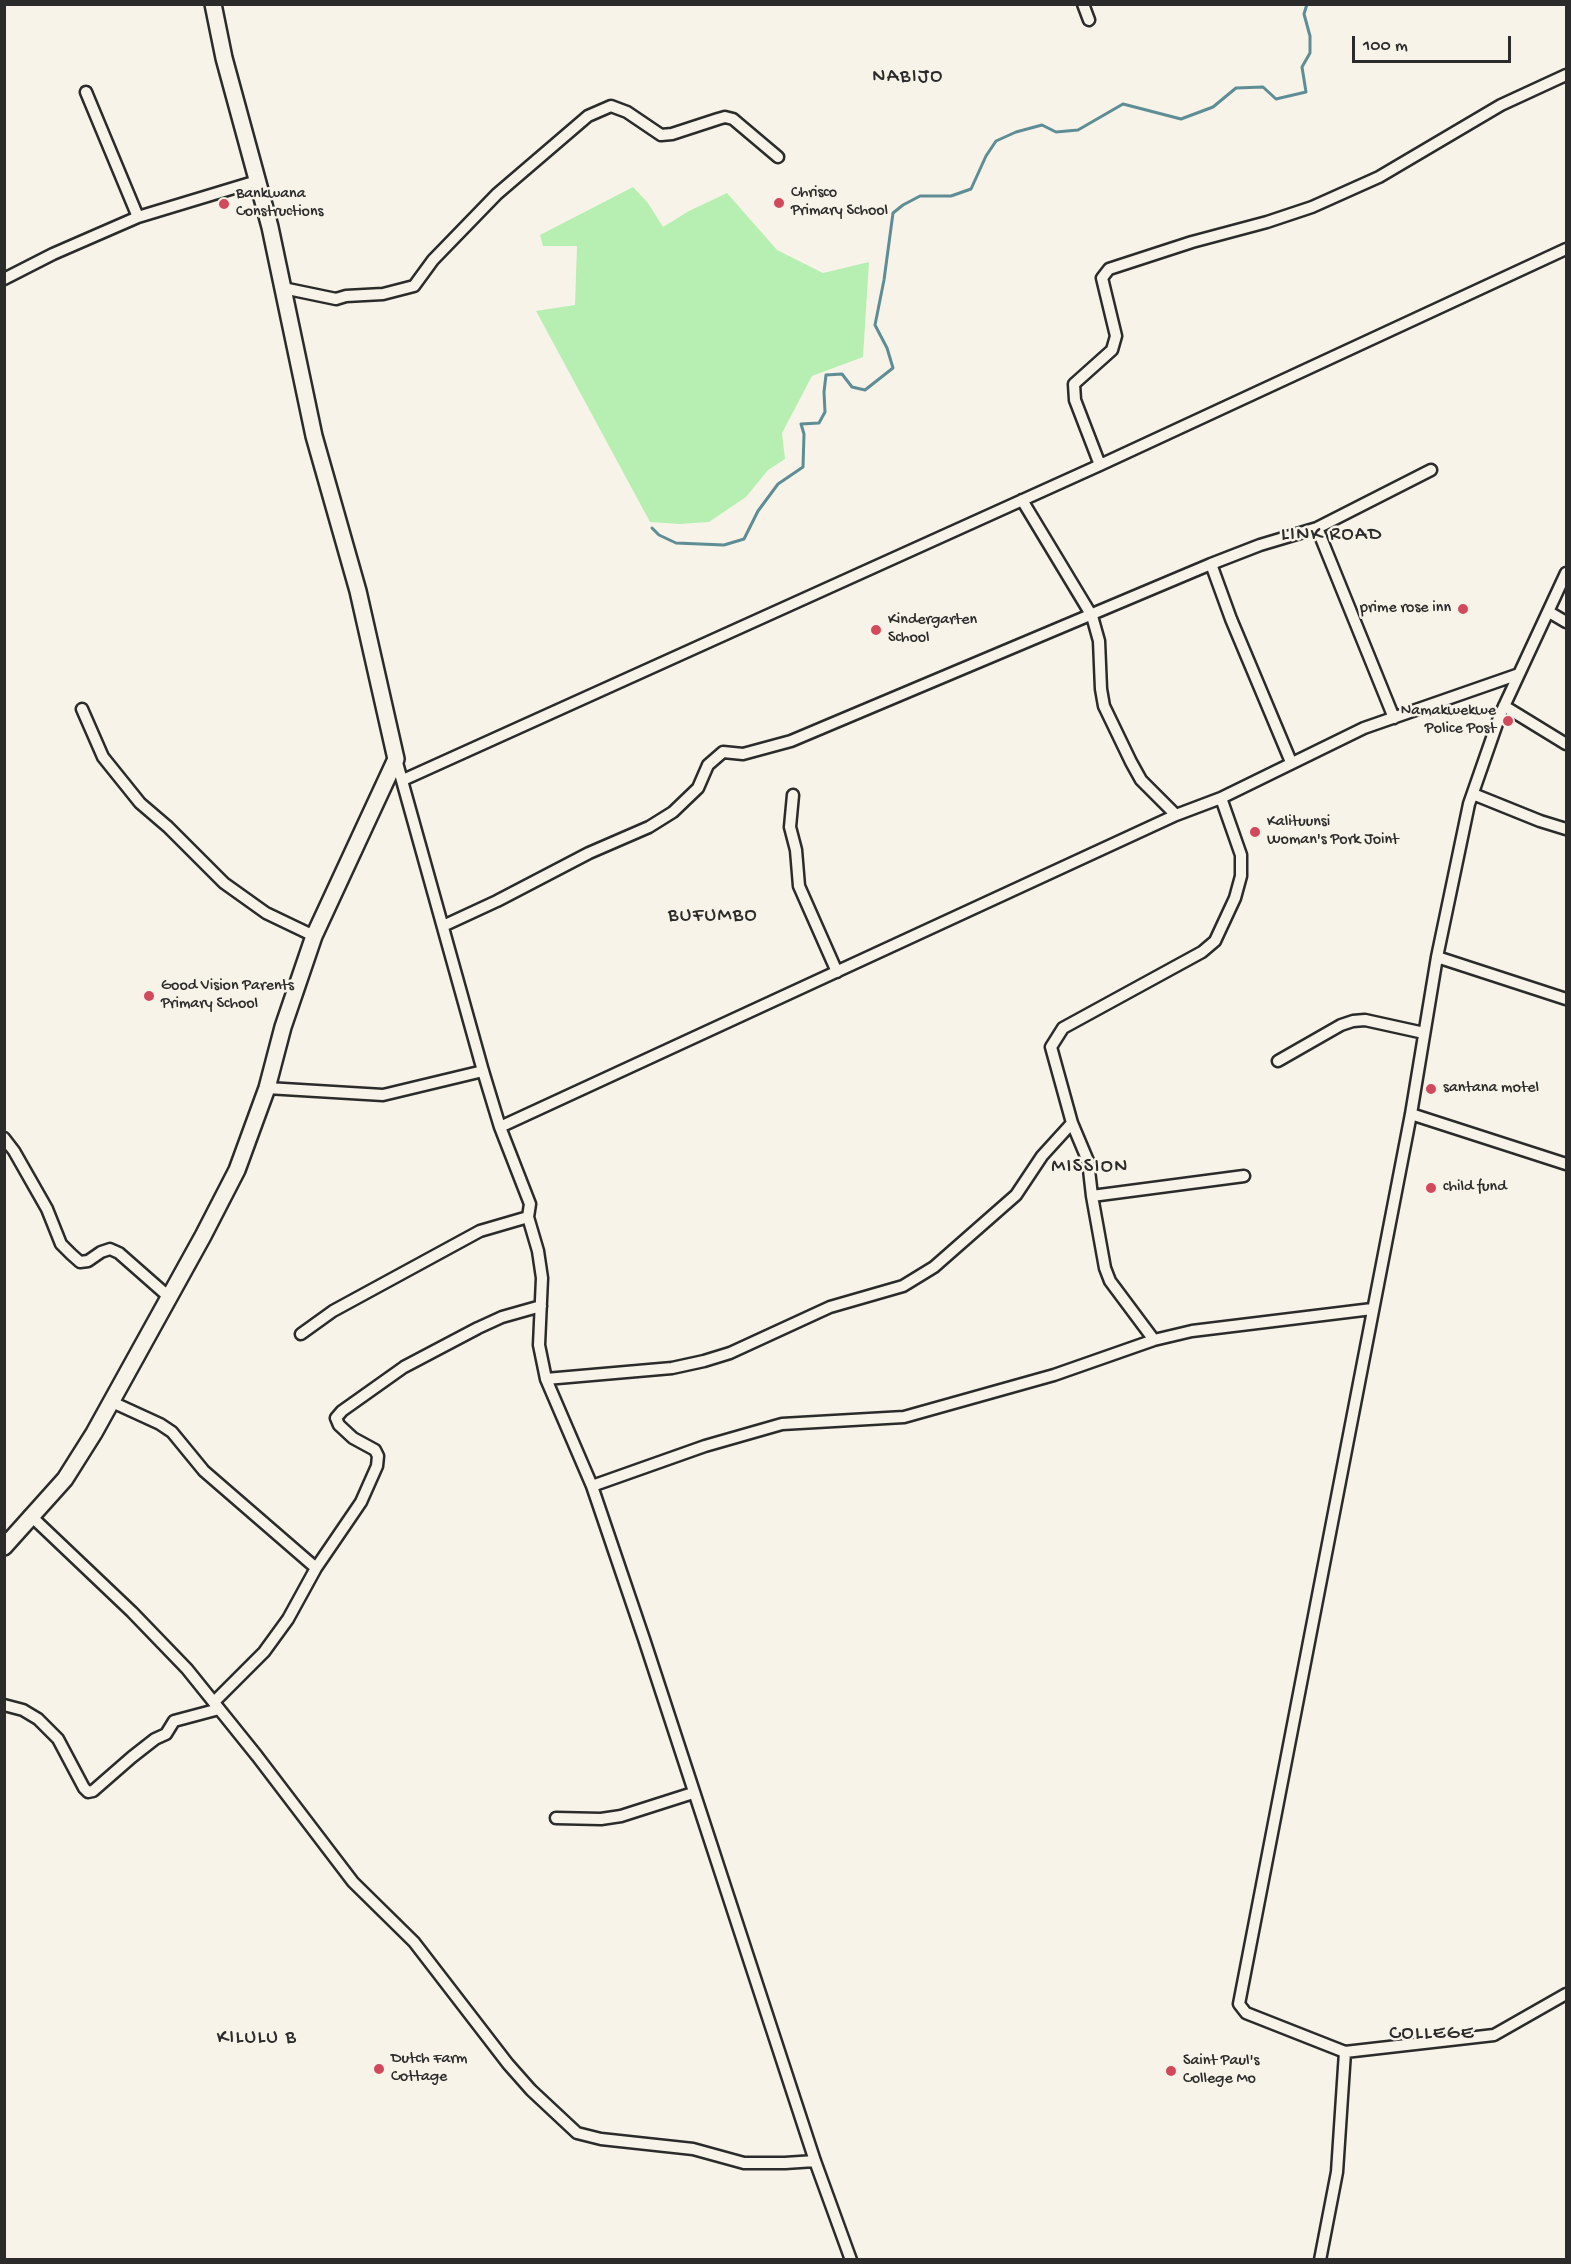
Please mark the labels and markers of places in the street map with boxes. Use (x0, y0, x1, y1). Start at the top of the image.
place label: Chrisco Primary School (791, 184, 888, 222)
place label: Bankwana Constructions (236, 185, 323, 223)
marker: Chrisco Primary School (772, 196, 786, 210)
marker: Bankwana Constructions (217, 197, 231, 211)
place label: prime rose inn (1360, 599, 1451, 619)
marker: prime rose inn (1456, 602, 1470, 616)
place label: Kindergarten School (888, 611, 977, 649)
marker: Kindergarten School (869, 623, 883, 637)
place label: Namakwekwe Police Post (1401, 702, 1496, 740)
marker: Namakwekwe Police Post (1501, 714, 1515, 728)
place label: Kalituunsi Woman's Pork Joint (1267, 813, 1399, 851)
marker: Kalituunsi Woman's Pork Joint (1248, 825, 1262, 839)
place label: Good Vision Parents Primary School (161, 977, 294, 1015)
marker: Good Vision Parents Primary School (142, 989, 156, 1003)
place label: santana motel (1443, 1079, 1539, 1099)
marker: santana motel (1424, 1082, 1438, 1096)
place label: child fund (1443, 1178, 1507, 1198)
marker: child fund (1424, 1181, 1438, 1195)
place label: Dutch Farm Cottage (391, 2050, 467, 2088)
place label: Saint Paul's College Mo (1183, 2052, 1259, 2090)
marker: Dutch Farm Cottage (372, 2062, 386, 2076)
marker: Saint Paul's College Mo (1164, 2064, 1178, 2078)

